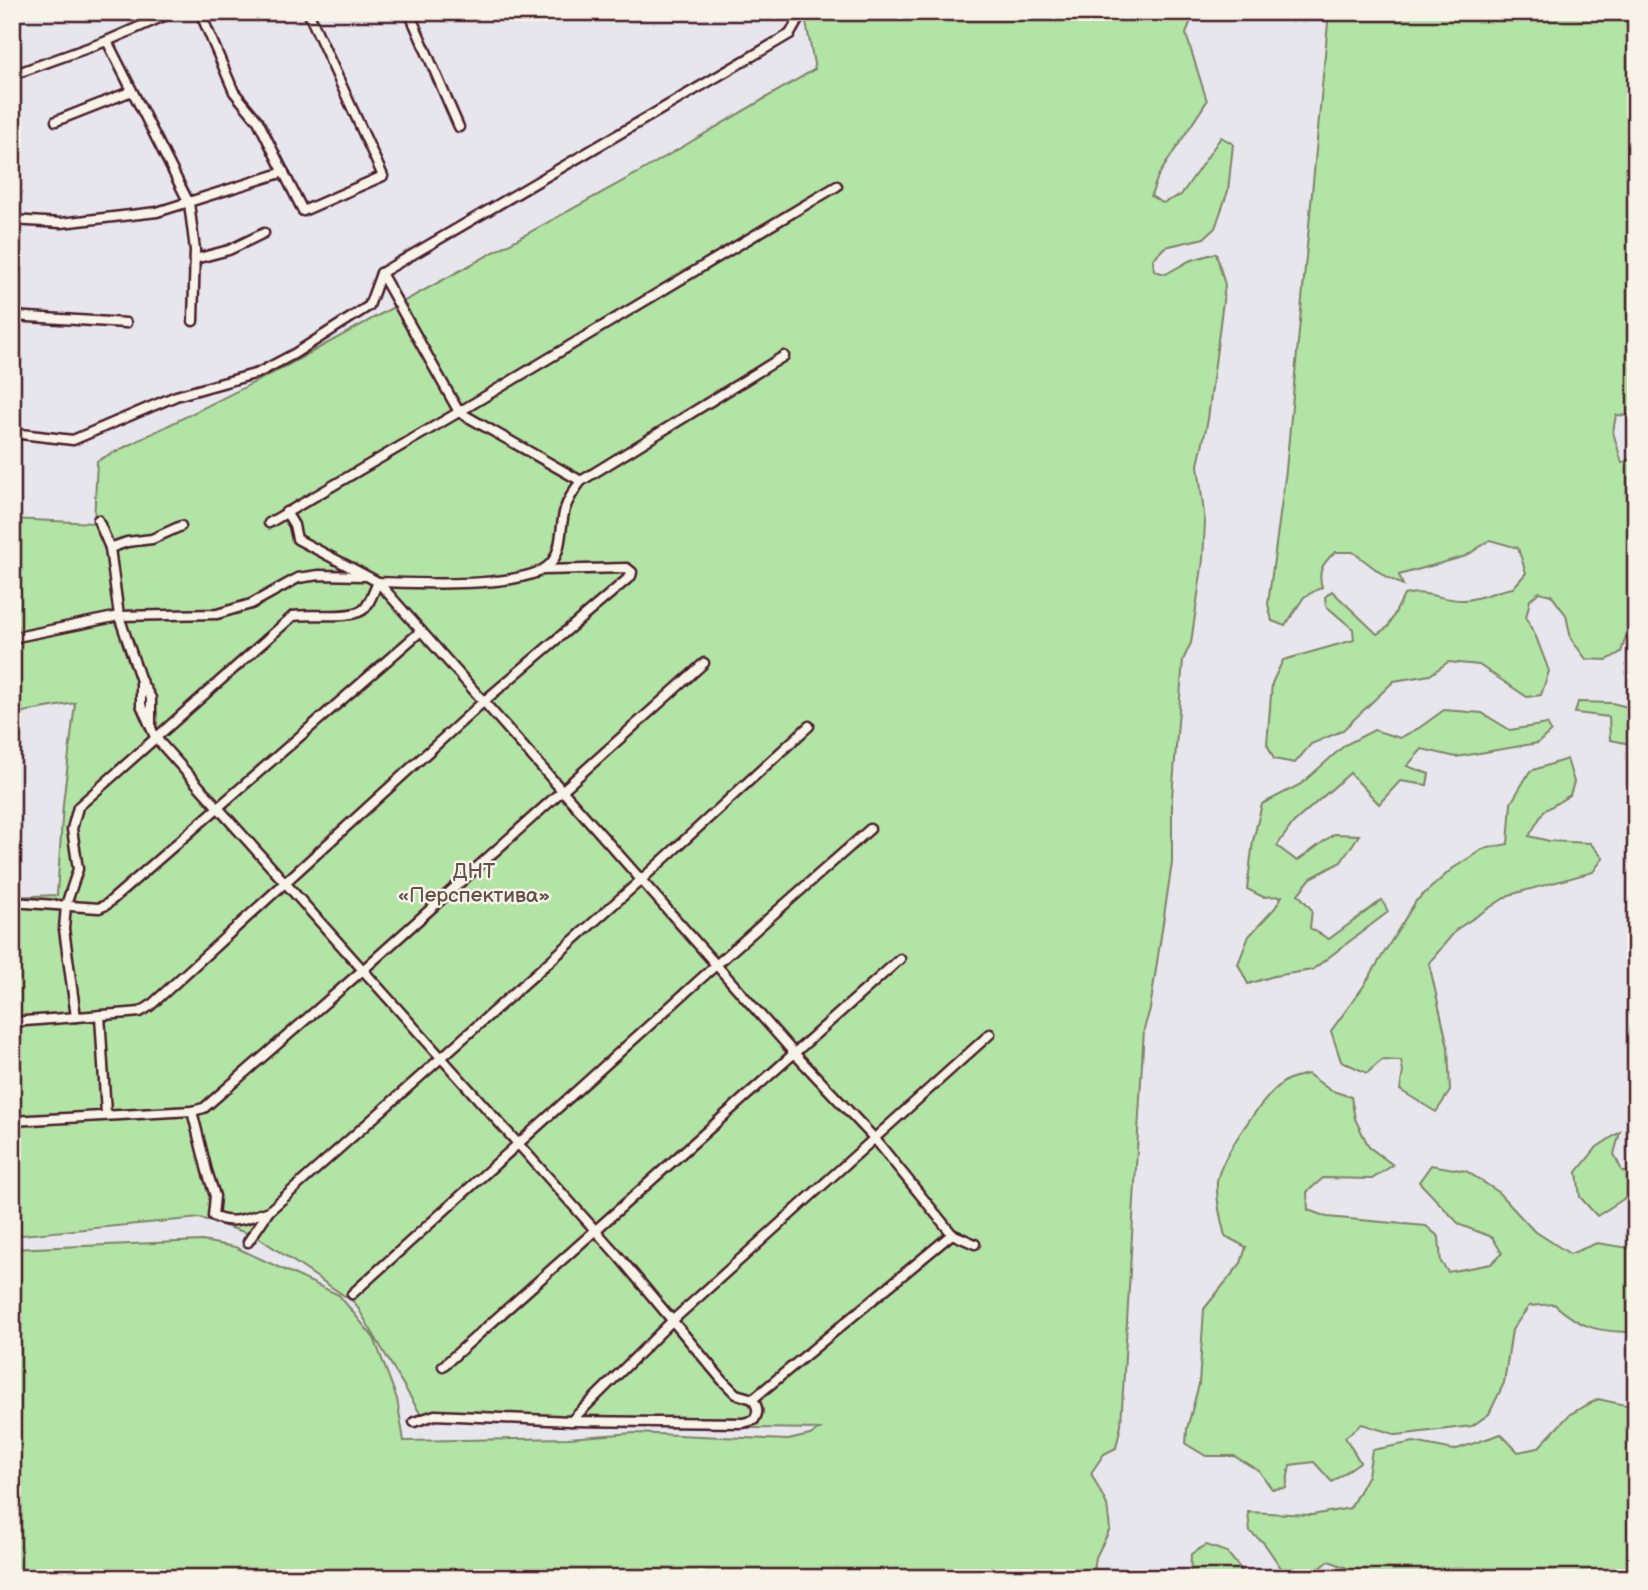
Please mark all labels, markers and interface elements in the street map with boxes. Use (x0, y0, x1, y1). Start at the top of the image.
park label: ДНТ «Перспектива» (398, 859, 550, 908)

